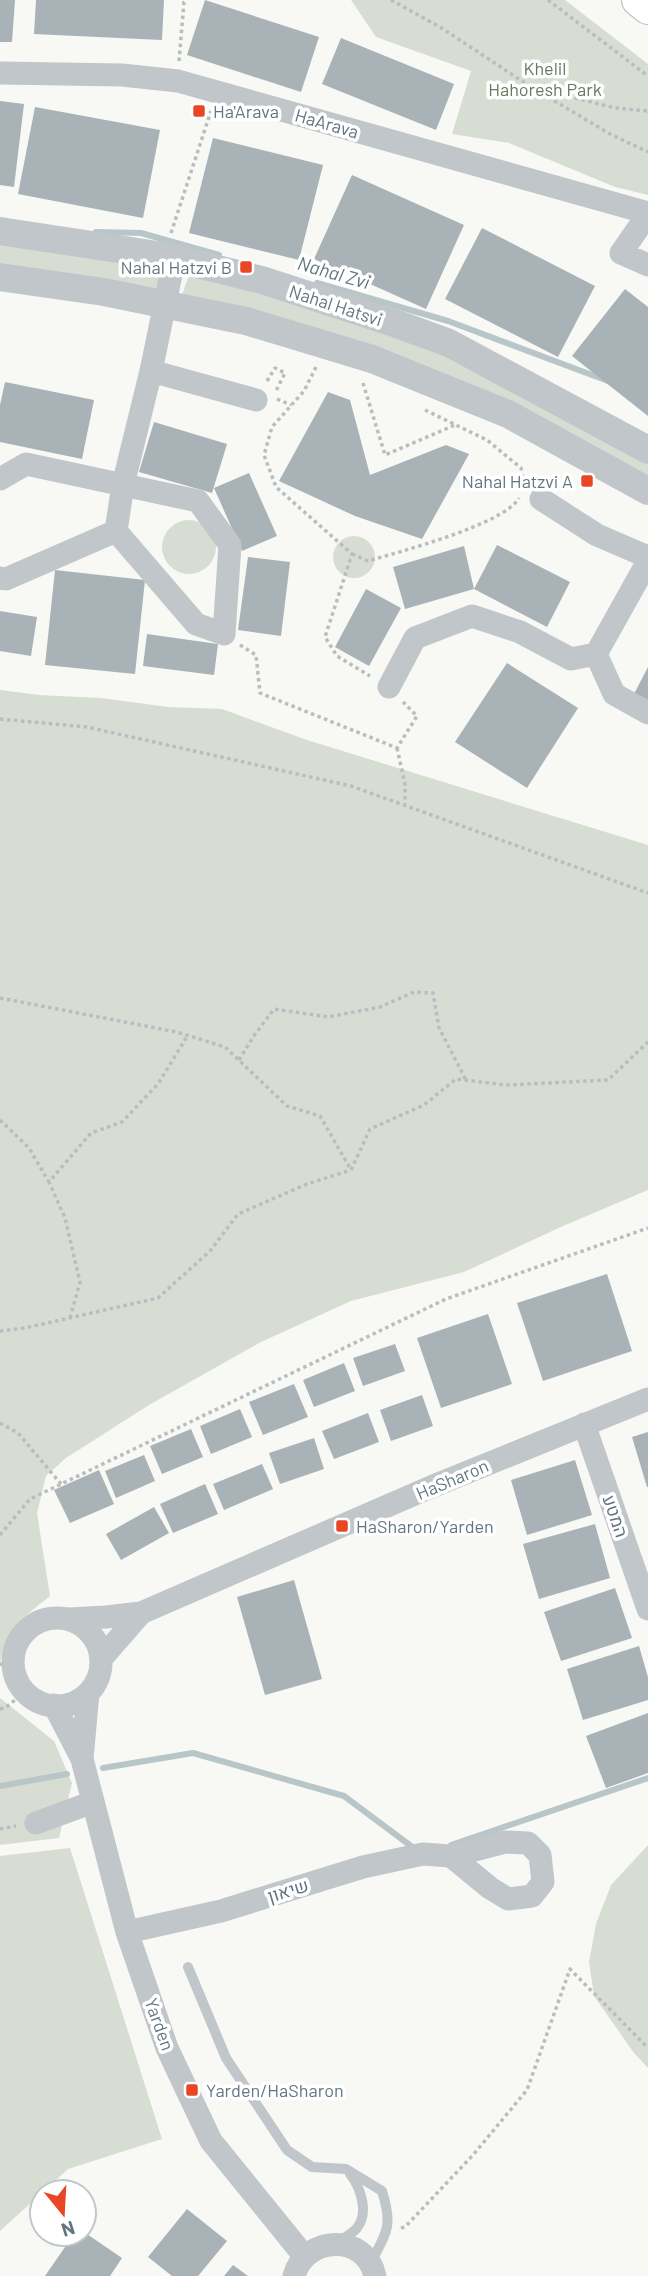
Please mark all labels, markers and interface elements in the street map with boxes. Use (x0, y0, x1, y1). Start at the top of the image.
park label: Khelil Hahoresh Park (488, 57, 602, 100)
place label: Ha'Arava (213, 100, 279, 122)
marker: Ha'Arava (191, 103, 207, 119)
street label: HaArava (293, 103, 361, 143)
water label: Nahal Zvi (295, 251, 373, 293)
place label: Nahal Hatzvi B (121, 256, 232, 278)
marker: Nahal Hatzvi B (238, 259, 254, 275)
street label: Nahal Hatsvi (287, 280, 385, 330)
place label: Nahal Hatzvi A (462, 470, 573, 492)
marker: Nahal Hatzvi A (579, 473, 595, 489)
street label: HaSharon (413, 1454, 491, 1504)
street label: המטע (599, 1492, 633, 1540)
place label: HaSharon/Yarden (356, 1515, 494, 1537)
marker: HaSharon/Yarden (334, 1518, 350, 1534)
street label: שיאון (265, 1873, 311, 1907)
street label: Yarden (140, 1995, 180, 2053)
place label: Yarden/HaSharon (206, 2079, 344, 2101)
marker: Yarden/HaSharon (184, 2082, 200, 2098)
north arrow (28, 2178, 98, 2248)
text: N (59, 2217, 78, 2243)

